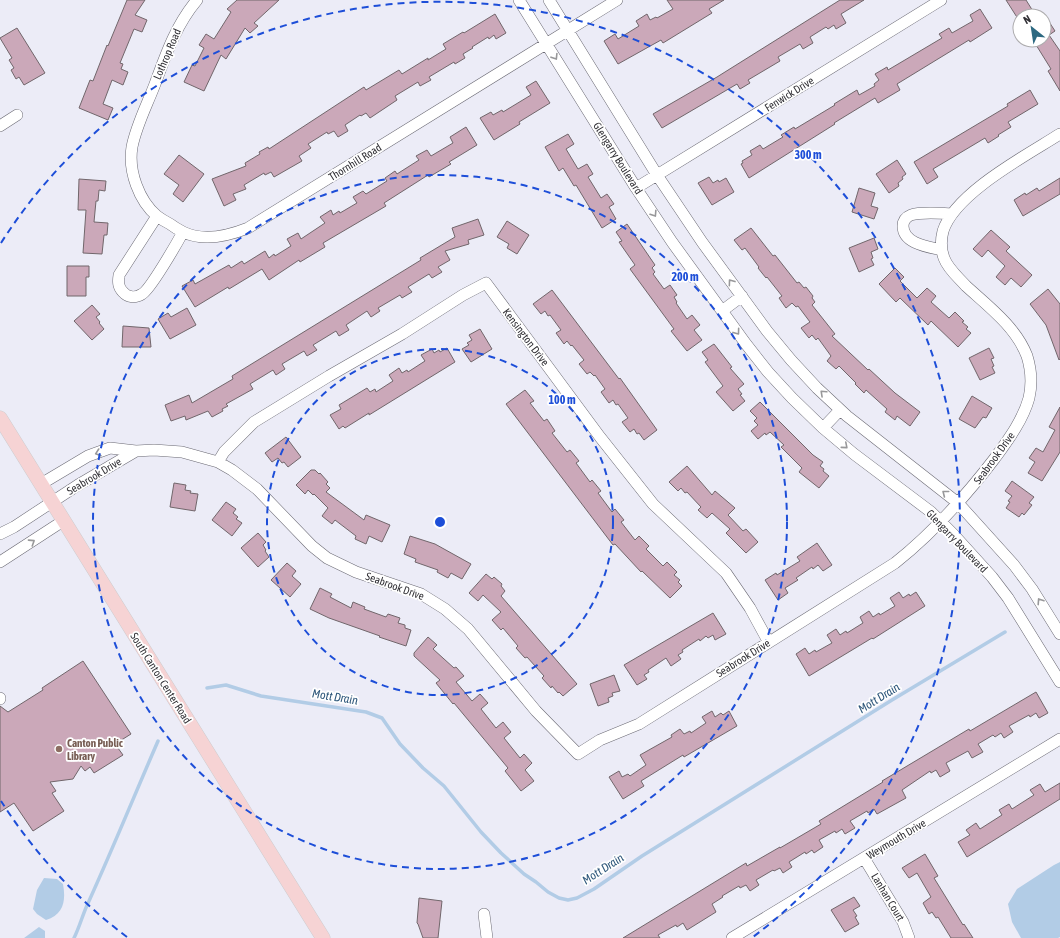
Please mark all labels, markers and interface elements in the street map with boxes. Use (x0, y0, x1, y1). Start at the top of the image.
north arrow (1012, 8, 1052, 48)
text: N (1021, 13, 1033, 26)
street label: Lothrop Road (151, 27, 183, 81)
one-way arrow (550, 53, 557, 60)
street label: Fenwick Drive (762, 74, 816, 114)
street label: Glengarry Boulevard (591, 120, 645, 196)
street label: Thornhill Road (326, 141, 384, 183)
text: 300 m (794, 148, 822, 162)
one-way arrow (649, 210, 657, 217)
text: 200 m (671, 270, 699, 284)
one-way arrow (729, 279, 736, 286)
street label: Kensington Drive (501, 306, 551, 368)
one-way arrow (732, 327, 739, 334)
one-way arrow (820, 391, 827, 398)
text: 100 m (548, 393, 576, 407)
street label: Seabrook Drive (971, 430, 1017, 486)
one-way arrow (840, 442, 848, 449)
one-way arrow (94, 448, 101, 456)
street label: Seabrook Drive (65, 455, 123, 497)
one-way arrow (942, 490, 949, 498)
street label: Glengarry Boulevard (924, 507, 990, 575)
centre of rings (433, 515, 447, 529)
one-way arrow (28, 539, 35, 547)
street label: Seabrook Drive (364, 570, 426, 602)
one-way arrow (1037, 598, 1044, 605)
street label: South Canton Center Road (128, 630, 194, 726)
street label: Seabrook Drive (714, 637, 772, 679)
water label: Mott Drain (856, 680, 902, 716)
water label: Mott Drain (311, 686, 359, 708)
place label: Canton Public Library (67, 737, 124, 762)
marker: Canton Public Library (54, 744, 64, 754)
street label: Weymouth Drive (864, 817, 928, 861)
water label: Mott Drain (580, 850, 626, 887)
street label: Lanhan Court (869, 871, 907, 923)

